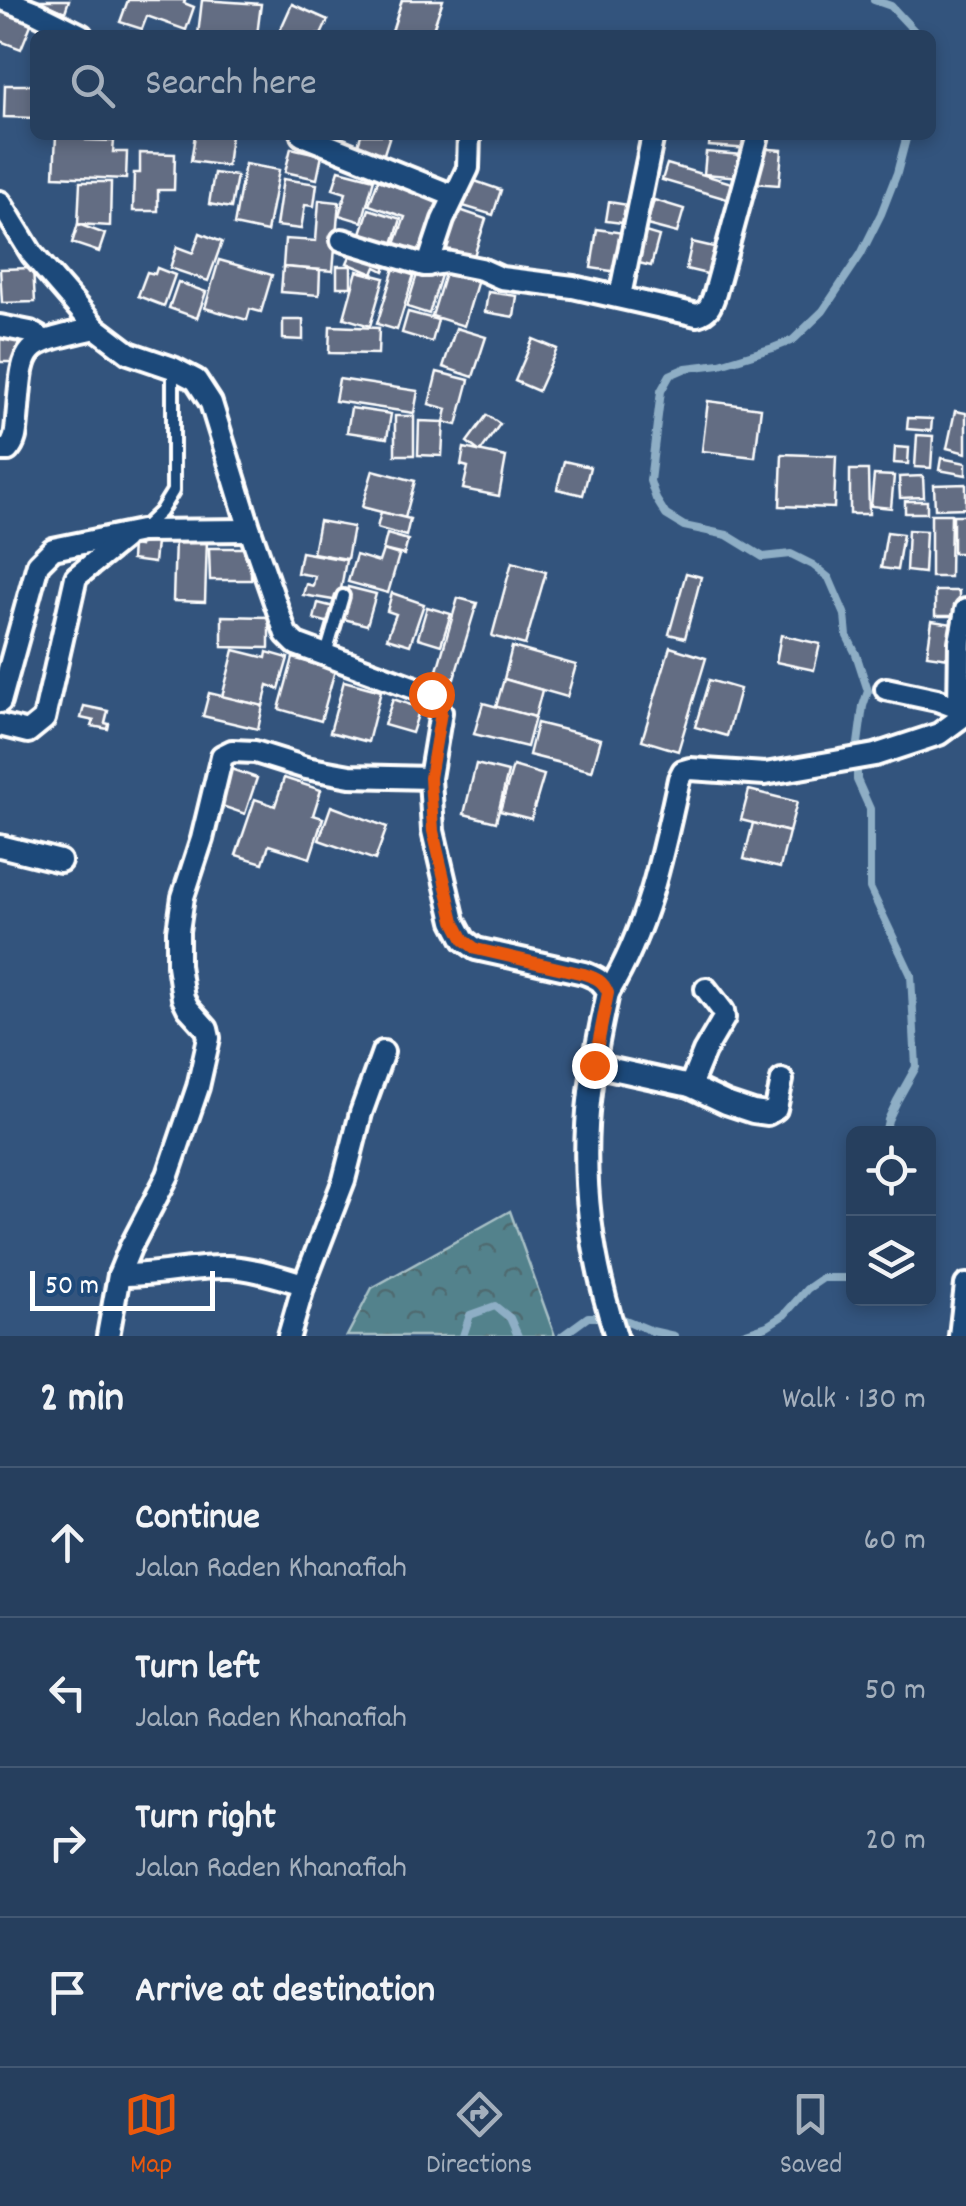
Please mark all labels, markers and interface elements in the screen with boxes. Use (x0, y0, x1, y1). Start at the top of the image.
search box (30, 30, 936, 140)
icon: search (65, 58, 120, 113)
text: Search here (145, 58, 317, 113)
route start (409, 672, 455, 718)
route end (572, 1043, 618, 1089)
map controls (846, 1126, 936, 1306)
button: locate (846, 1126, 936, 1216)
button: layers (846, 1216, 936, 1306)
scale bar (30, 1266, 215, 1310)
text: 50 m (45, 1268, 99, 1308)
text: 2 min (40, 1371, 124, 1431)
text: Walk · 130 m (782, 1378, 926, 1424)
text: Continue (135, 1492, 260, 1547)
icon: ahead (40, 1515, 95, 1570)
text: 60 m (864, 1519, 926, 1565)
text: Jalan Raden Khanafiah (135, 1547, 407, 1593)
text: Turn left (135, 1642, 260, 1697)
icon: left (40, 1665, 95, 1720)
text: 50 m (864, 1669, 926, 1715)
text: Jalan Raden Khanafiah (135, 1697, 407, 1743)
text: Turn right (135, 1792, 276, 1847)
icon: right (40, 1815, 95, 1870)
text: 20 m (865, 1819, 926, 1865)
text: Jalan Raden Khanafiah (135, 1847, 407, 1893)
icon: arrive (40, 1965, 95, 2020)
text: Arrive at destination (135, 1965, 435, 2020)
tab: Map (124, 2087, 179, 2187)
tab: Directions (426, 2087, 532, 2187)
tab: Saved (780, 2087, 842, 2187)

